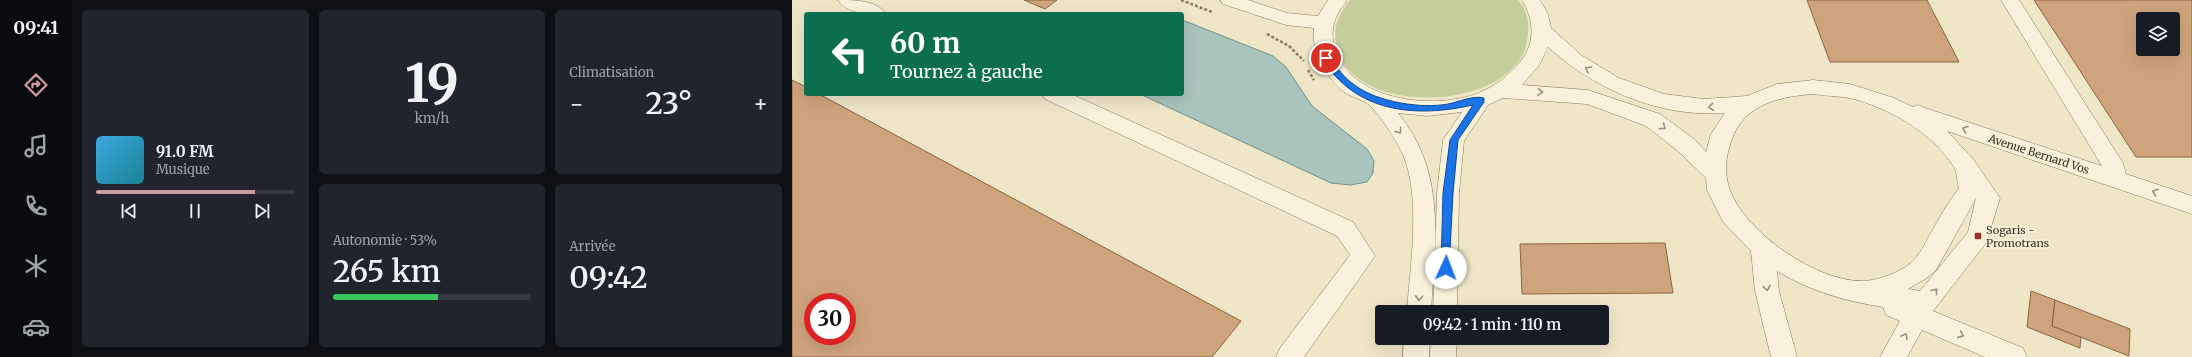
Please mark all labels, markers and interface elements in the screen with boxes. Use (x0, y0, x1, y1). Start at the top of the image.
map controls (2136, 12, 2180, 56)
button: layers (2136, 12, 2180, 56)
text: 09:41 (13, 16, 59, 39)
text: 60 m (890, 25, 960, 61)
icon: left (824, 28, 876, 80)
pin (1309, 41, 1343, 75)
icon: arrive (1315, 47, 1337, 69)
text: 19 (405, 51, 459, 116)
text: Tournez à gauche (890, 60, 1043, 83)
text: Climatisation (569, 64, 654, 81)
one-way arrow (1585, 66, 1592, 73)
icon: directions (22, 71, 50, 99)
text: 23° (645, 84, 692, 122)
one-way arrow (1536, 88, 1543, 97)
text: − (569, 90, 584, 118)
text: + (753, 90, 768, 118)
one-way arrow (1708, 102, 1714, 111)
text: km/h (415, 110, 449, 127)
one-way arrow (1658, 123, 1665, 130)
one-way arrow (1962, 125, 1969, 134)
one-way arrow (1395, 127, 1402, 134)
street label: Avenue Bernard Vos (1986, 131, 2091, 177)
icon: music (22, 132, 50, 160)
text: 91.0 FM (156, 142, 214, 161)
text: Musique (156, 161, 210, 178)
one-way arrow (2152, 188, 2159, 197)
icon: phone (22, 192, 50, 220)
icon: previous (118, 200, 140, 222)
icon: pause (184, 200, 206, 222)
icon: next (251, 200, 273, 222)
place label: Sogaris - Promotrans (1986, 223, 2049, 250)
marker: Sogaris - Promotrans (1973, 231, 1983, 241)
text: Autonomie · 53% (333, 232, 437, 249)
text: Arrivée (569, 238, 615, 255)
position arrow (1425, 247, 1467, 289)
icon: climate (22, 252, 50, 280)
text: 265 km (333, 252, 441, 290)
text: 09:42 (569, 258, 648, 296)
one-way arrow (1762, 285, 1771, 291)
one-way arrow (1930, 288, 1937, 295)
speed limit sign: 30 (804, 293, 856, 345)
one-way arrow (1415, 295, 1424, 301)
icon: car (22, 313, 50, 341)
text: 09:42 · 1 min · 110 m (1423, 315, 1561, 334)
one-way arrow (1956, 330, 1964, 338)
one-way arrow (1901, 333, 1908, 340)

